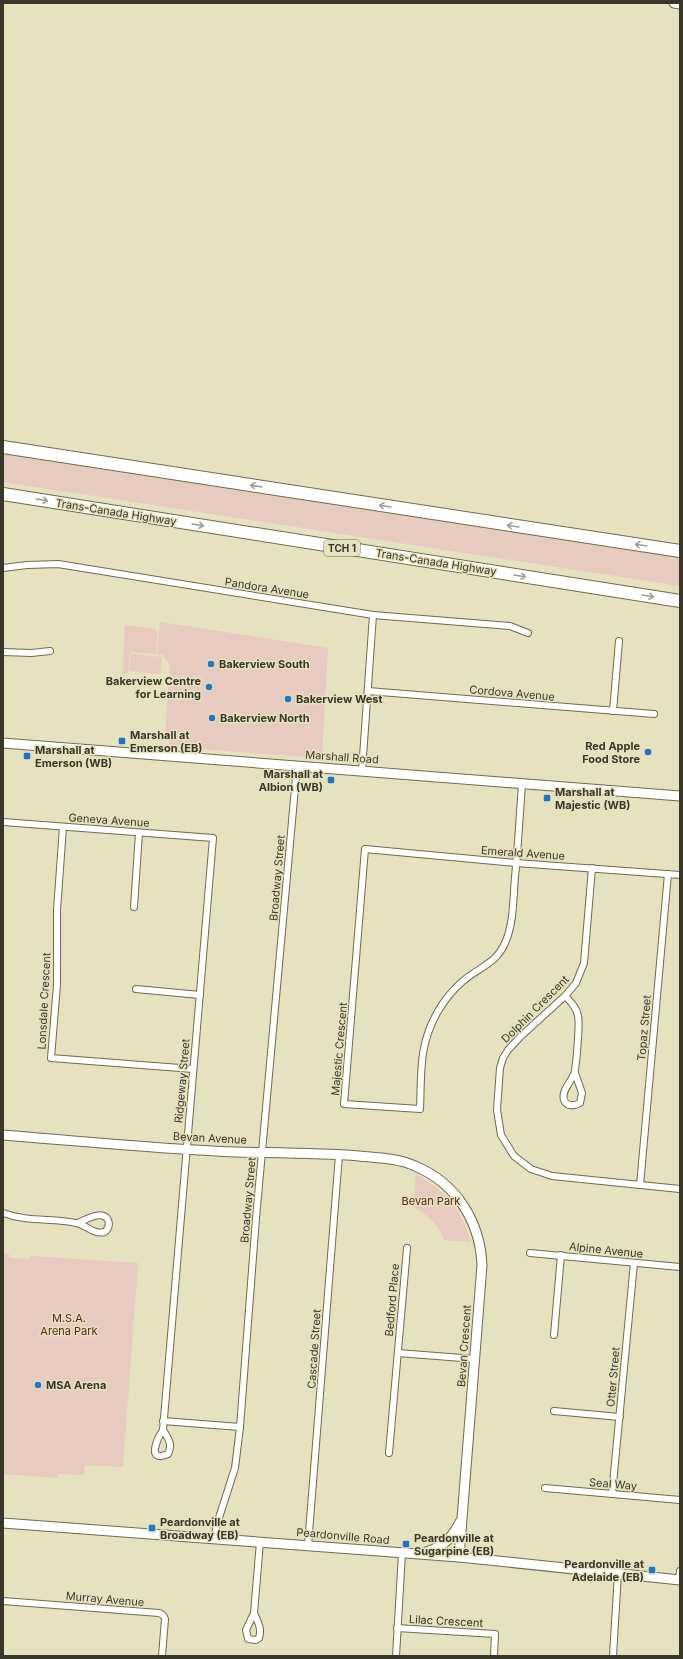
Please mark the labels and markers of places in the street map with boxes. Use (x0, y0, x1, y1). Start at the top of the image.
place label: Bakerview South (219, 657, 310, 671)
marker: Bakerview South (206, 659, 216, 669)
place label: Bakerview Centre for Learning (106, 674, 201, 701)
marker: Bakerview Centre for Learning (204, 682, 214, 692)
place label: Bakerview West (296, 692, 383, 706)
marker: Bakerview West (283, 694, 293, 704)
place label: Bakerview North (220, 711, 310, 725)
marker: Bakerview North (207, 713, 217, 723)
place label: Marshall at Emerson (EB) (130, 728, 202, 755)
marker: Marshall at Emerson (EB) (117, 736, 127, 746)
place label: Red Apple Food Store (582, 739, 640, 766)
place label: Marshall at Emerson (WB) (35, 743, 112, 770)
marker: Red Apple Food Store (643, 747, 653, 757)
marker: Marshall at Emerson (WB) (22, 751, 32, 761)
place label: Marshall at Albion (WB) (259, 767, 323, 794)
marker: Marshall at Albion (WB) (326, 775, 336, 785)
place label: Marshall at Majestic (WB) (555, 785, 630, 812)
marker: Marshall at Majestic (WB) (542, 793, 552, 803)
place label: MSA Arena (46, 1378, 106, 1392)
marker: MSA Arena (33, 1380, 43, 1390)
place label: Peardonville at Broadway (EB) (160, 1515, 240, 1542)
marker: Peardonville at Broadway (EB) (147, 1523, 157, 1533)
place label: Peardonville at Sugarpine (EB) (414, 1531, 494, 1558)
marker: Peardonville at Sugarpine (EB) (401, 1539, 411, 1549)
place label: Peardonville at Adelaide (EB) (564, 1557, 644, 1584)
marker: Peardonville at Adelaide (EB) (647, 1565, 657, 1575)

